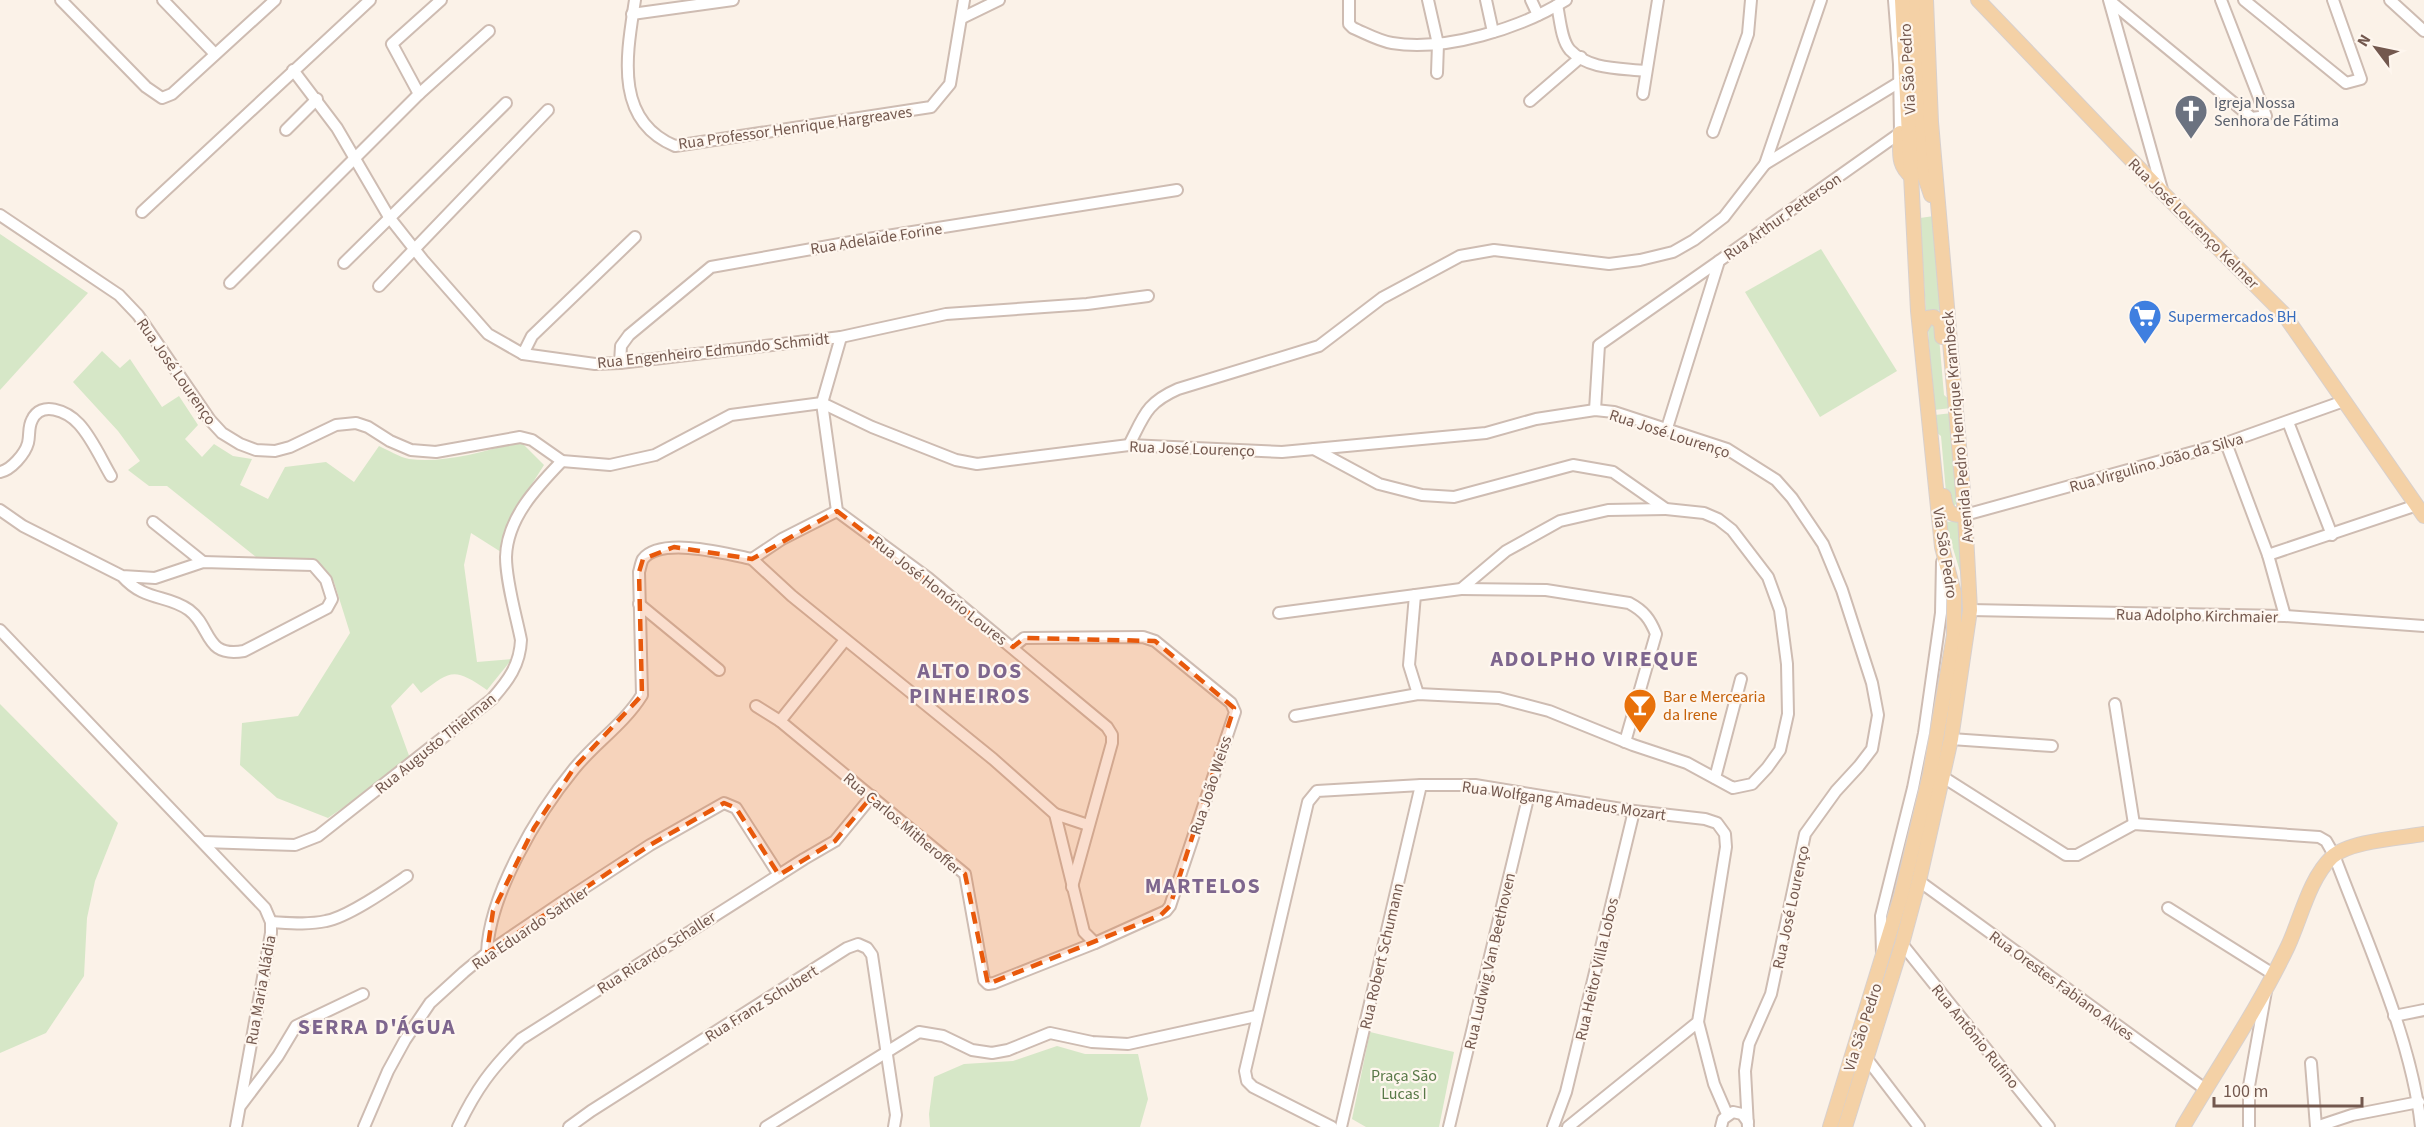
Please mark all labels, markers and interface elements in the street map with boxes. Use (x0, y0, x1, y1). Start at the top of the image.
north arrow (2346, 18, 2406, 78)
street label: Via São Pedro (1895, 23, 1921, 115)
text: N (2352, 30, 2376, 51)
place label: Igreja Nossa Senhora de Fátima (2214, 92, 2339, 132)
church icon: Igreja Nossa Senhora de Fátima (2173, 93, 2209, 140)
street label: Rua Professor Henrique Hargreaves (677, 101, 914, 155)
street label: Rua José Lourenço Kelmer (2123, 153, 2264, 294)
street label: Rua Arthur Petterson (1719, 168, 1846, 266)
street label: Rua Adelaide Forine (809, 218, 944, 260)
supermarket icon: Supermercados BH (2127, 298, 2163, 345)
place label: Supermercados BH (2168, 306, 2297, 328)
street label: Avenida Pedro Henrique Krambeck (1937, 310, 1979, 544)
street label: Rua José Lourenço (131, 314, 221, 429)
street label: Rua Engenheiro Edmundo Schmidt (596, 328, 831, 374)
street label: Rua José Lourenço (1606, 404, 1733, 464)
street label: Rua Virgulino João da Silva (2067, 428, 2246, 498)
street label: Rua José Lourenço (1129, 436, 1255, 462)
street label: Via São Pedro (1927, 506, 1963, 600)
street label: Rua José Honório Loures (867, 531, 1012, 651)
street label: Rua Adolpho Kirchmaier (2116, 604, 2279, 628)
district label: ADOLPHO VIREQUE (1489, 643, 1700, 675)
district label: ALTO DOS PINHEIROS (909, 655, 1031, 712)
place label: Bar e Mercearia da Irene (1663, 686, 1766, 726)
bar icon: Bar e Mercearia da Irene (1622, 687, 1658, 734)
street label: Rua Augusto Thielman (370, 688, 501, 799)
street label: Rua João Weiss (1185, 733, 1237, 838)
street label: Rua Carlos Mitheroffer (838, 768, 967, 880)
street label: Rua Wolfgang Amadeus Mozart (1460, 776, 1668, 826)
street label: Rua José Lourenço (1767, 843, 1815, 971)
district label: MARTELOS (1145, 870, 1261, 902)
street label: Rua Ludwig Van Beethoven (1459, 871, 1521, 1052)
street label: Rua Eduardo Sathler (468, 880, 594, 975)
street label: Rua Robert Schumann (1354, 881, 1410, 1032)
street label: Rua Heitor Villa Lobos (1570, 895, 1624, 1043)
street label: Rua Ricardo Schaller (593, 906, 721, 1000)
street label: Rua Orestes Fabiano Alves (1984, 926, 2139, 1046)
street label: Rua Maria Aládia (240, 933, 281, 1047)
street label: Rua Franz Schubert (701, 960, 823, 1048)
street label: Via São Pedro (1838, 980, 1888, 1074)
street label: Rua Antônio Rufino (1926, 980, 2024, 1094)
district label: SERRA D'ÁGUA (298, 1011, 456, 1043)
park label: Praça São Lucas I (1371, 1065, 1437, 1105)
scale bar (2214, 1070, 2362, 1108)
text: 100 m (2223, 1079, 2268, 1104)

